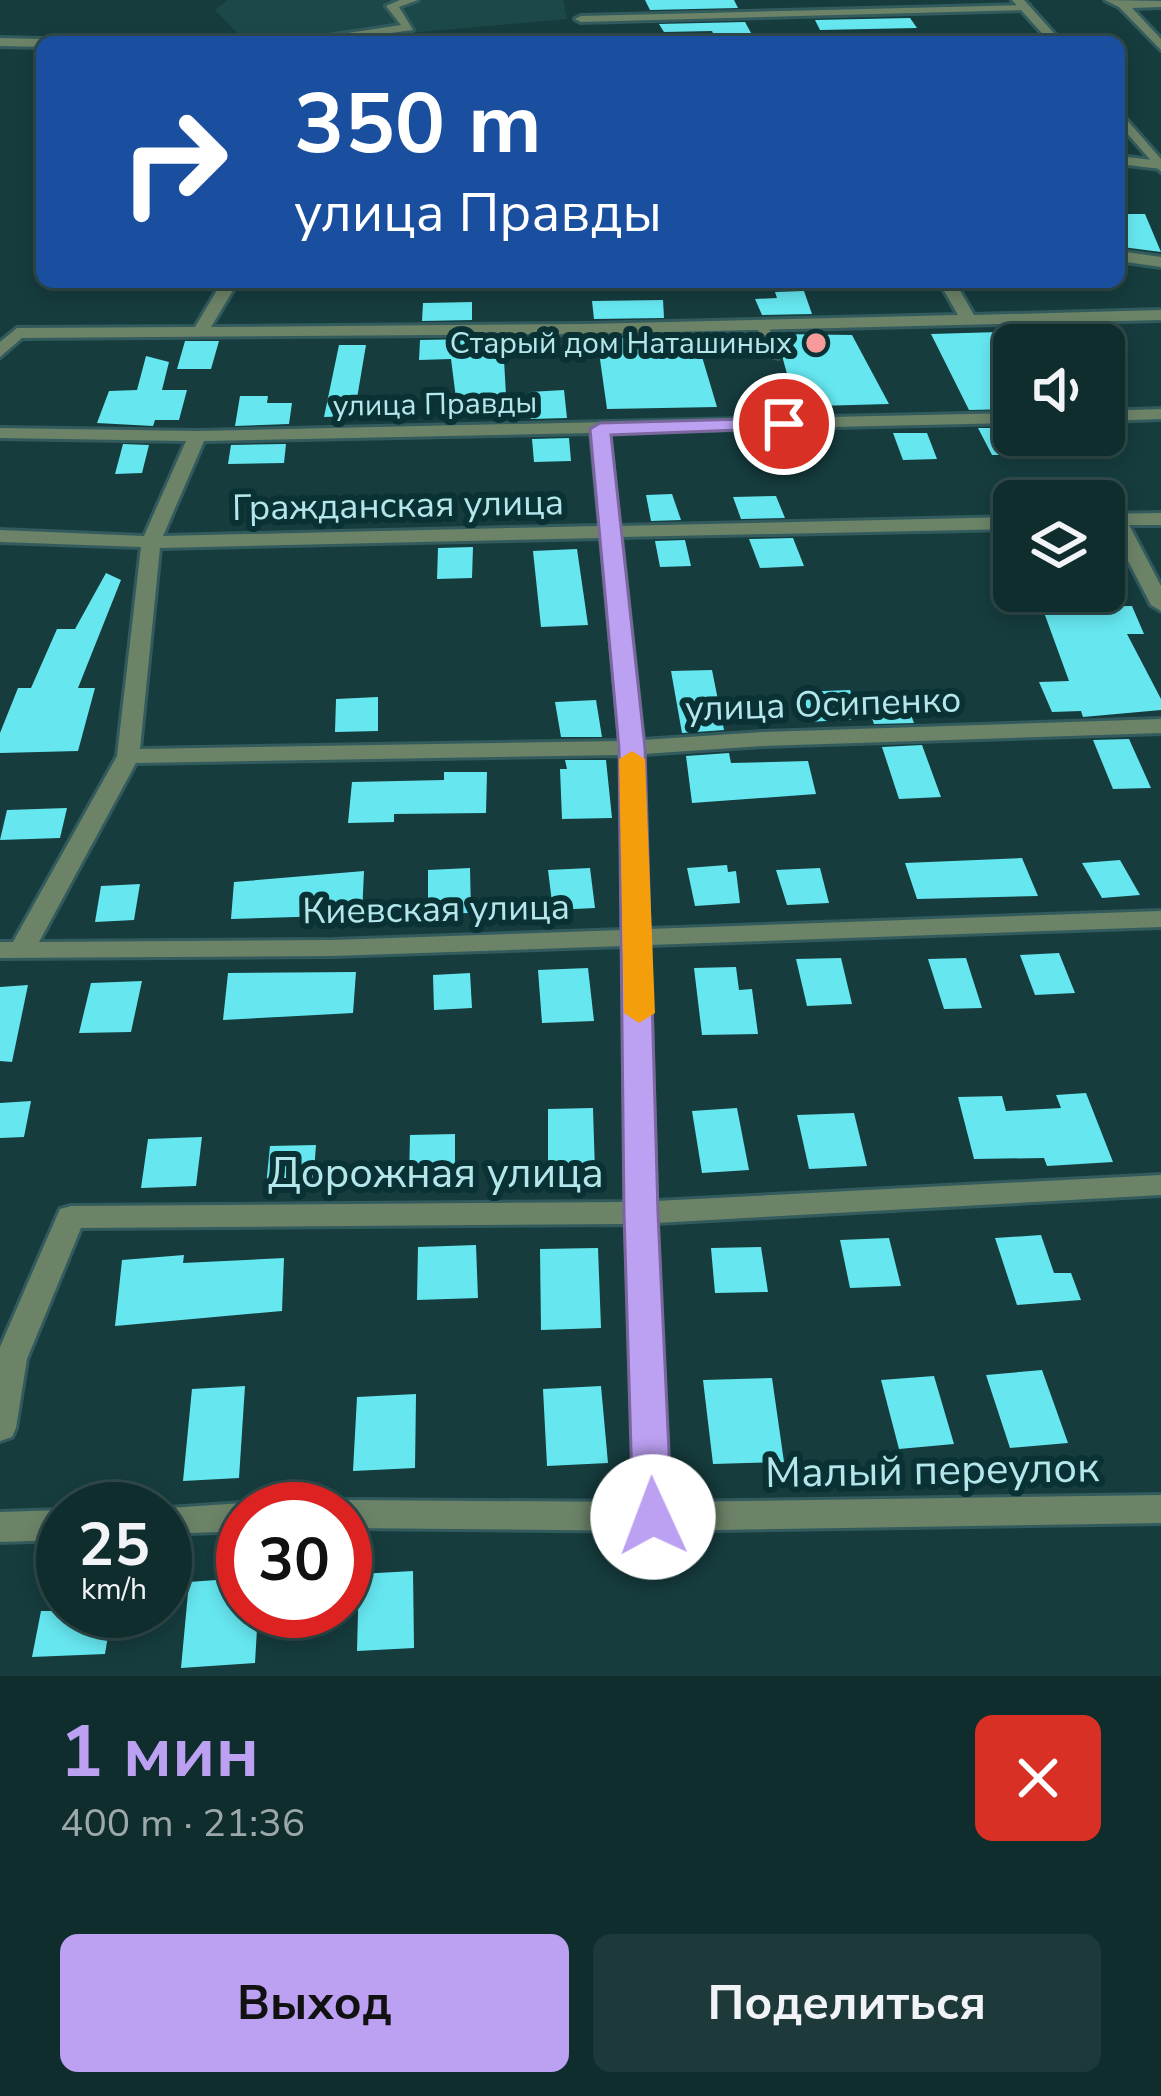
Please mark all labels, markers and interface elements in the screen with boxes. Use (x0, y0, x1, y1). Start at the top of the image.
text: 350 m (294, 67, 542, 182)
icon: right (96, 84, 252, 240)
text: улица Правды (294, 176, 662, 250)
place label: Старый дом Наташиных (450, 323, 792, 364)
map controls (993, 324, 1125, 612)
button: sound (993, 324, 1125, 456)
marker: Старый дом Наташиных (803, 330, 829, 356)
pin (733, 373, 835, 475)
street label: улица Правды (332, 382, 538, 427)
icon: arrive (751, 391, 817, 457)
street label: Гражданская улица (232, 478, 564, 533)
button: layers (993, 480, 1125, 612)
street label: улица Осипенко (684, 675, 962, 734)
street label: Киевская улица (302, 883, 570, 936)
street label: Дорожная улица (268, 1145, 604, 1202)
street label: Малый переулок (765, 1439, 1100, 1502)
position arrow (590, 1454, 716, 1580)
speed limit sign: 30 (216, 1482, 372, 1638)
text: 25 (78, 1504, 150, 1586)
text: km/h (81, 1569, 147, 1610)
text: 1 мин (60, 1703, 259, 1801)
button: close (975, 1715, 1101, 1841)
text: 400 m · 21:36 (60, 1797, 305, 1850)
button: Выход (60, 1934, 569, 2072)
button: Поделиться (593, 1934, 1101, 2072)

